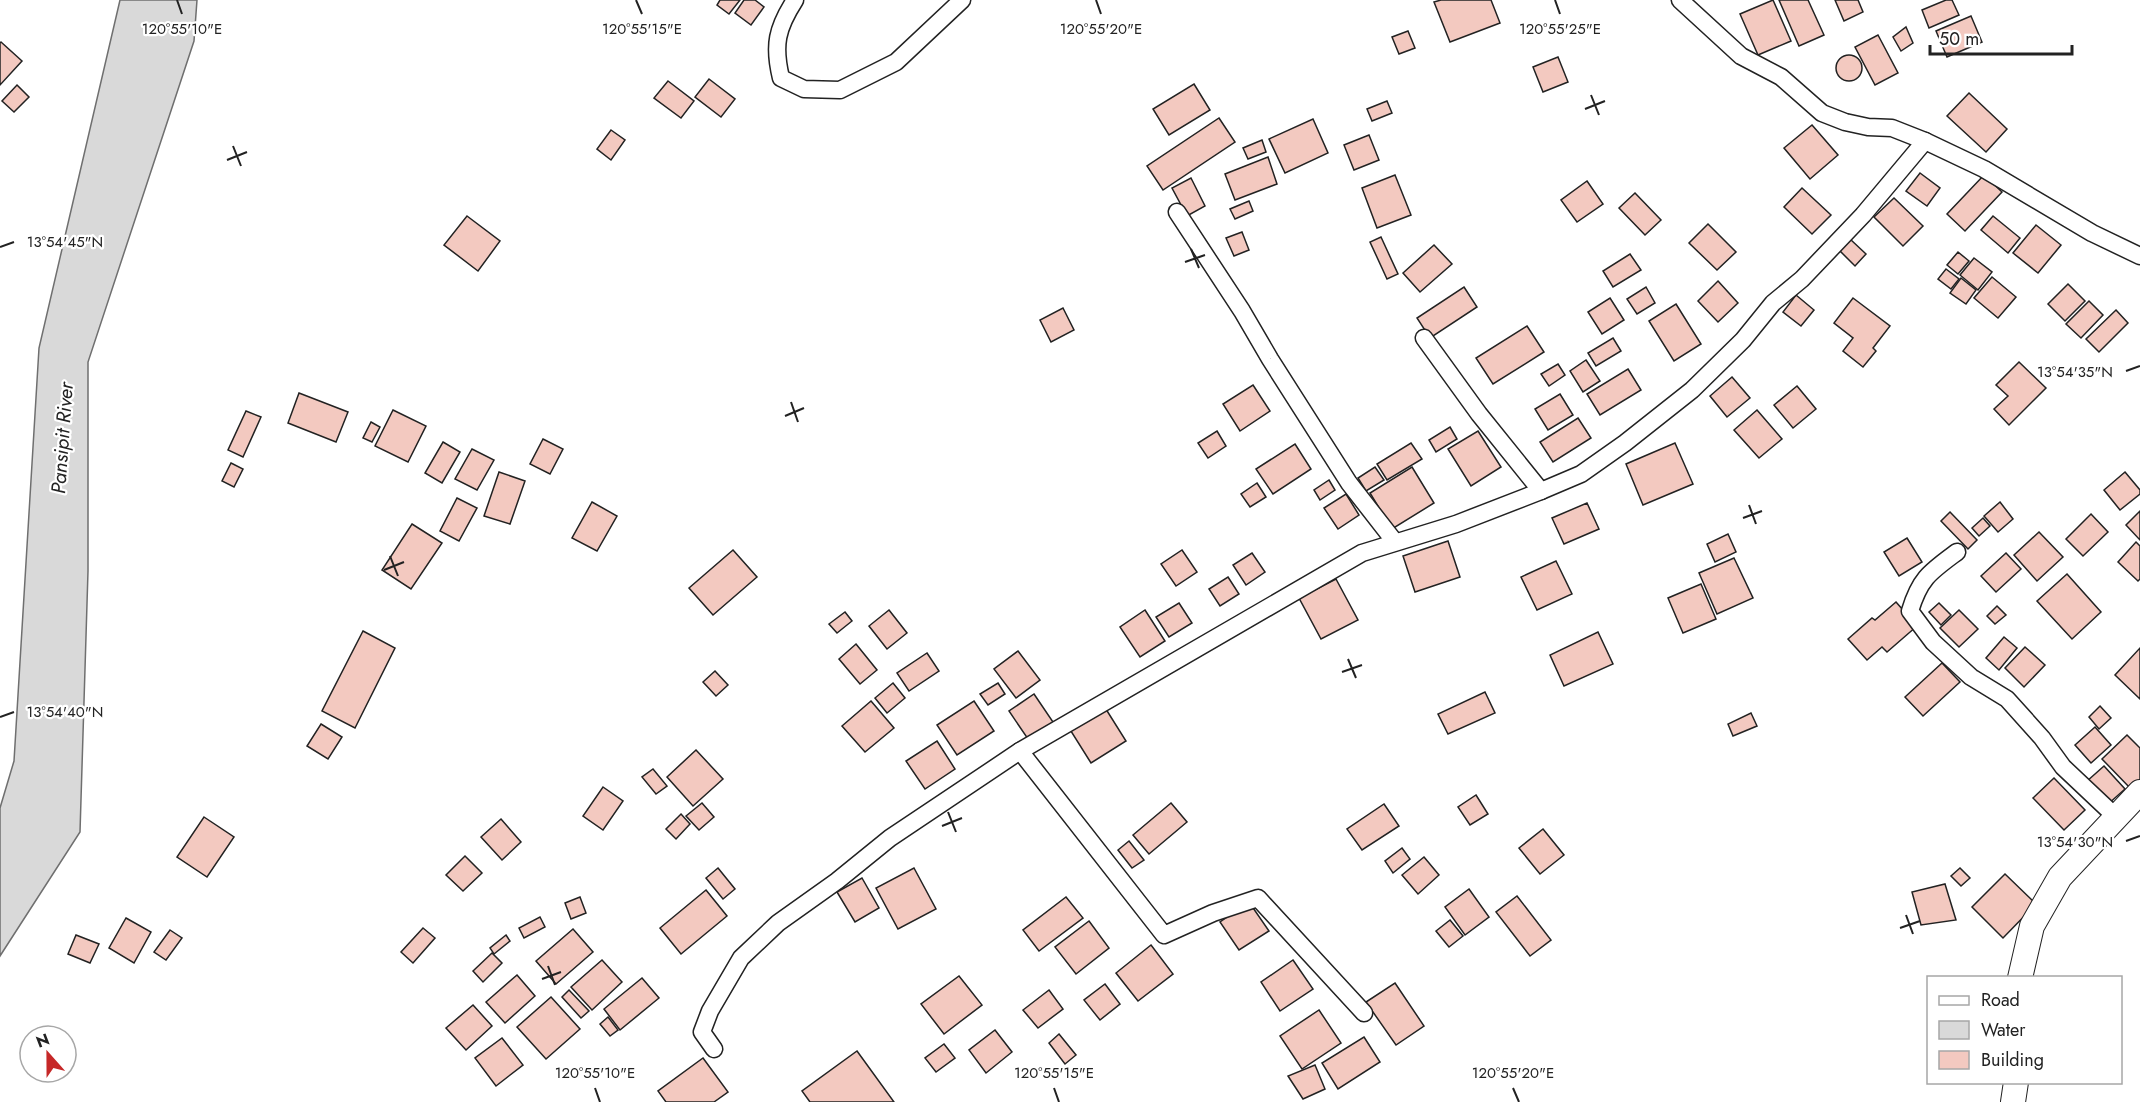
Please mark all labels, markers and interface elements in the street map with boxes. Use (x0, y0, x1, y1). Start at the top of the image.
text: 120°55'10"E (142, 18, 222, 40)
text: 120°55'15"E (602, 18, 682, 40)
text: 120°55'20"E (1060, 18, 1142, 40)
text: 120°55'25"E (1519, 18, 1601, 40)
scale bar (1930, 18, 2072, 56)
text: 50 m (1939, 26, 1979, 52)
text: 13°54'45"N (27, 231, 103, 253)
text: 13°54'35"N (2037, 361, 2113, 383)
water label: Pansipit River (44, 380, 81, 495)
text: 13°54'40"N (27, 701, 103, 723)
text: 13°54'30"N (2037, 831, 2113, 853)
legend (1927, 976, 2122, 1084)
text: Road (1981, 987, 2020, 1013)
text: Water (1981, 1017, 2026, 1043)
north arrow (18, 1024, 78, 1084)
text: N (33, 1027, 53, 1053)
text: Building (1981, 1047, 2044, 1073)
text: 120°55'10"E (555, 1062, 635, 1084)
text: 120°55'15"E (1014, 1062, 1094, 1084)
text: 120°55'20"E (1472, 1062, 1554, 1084)

